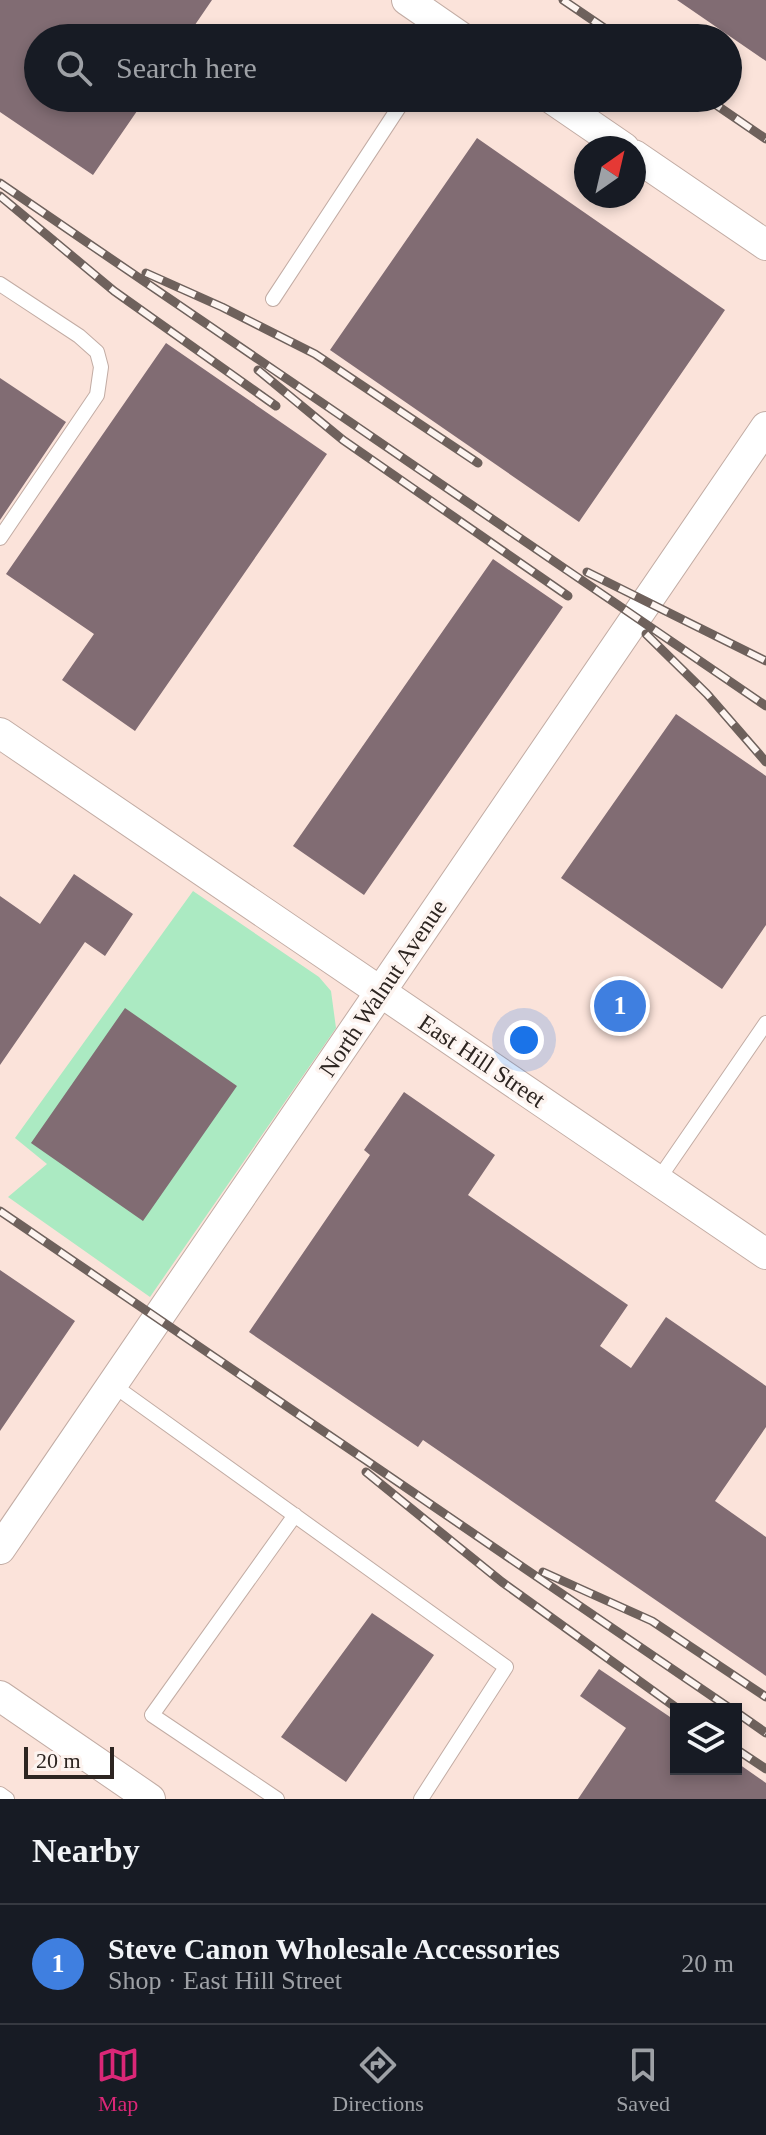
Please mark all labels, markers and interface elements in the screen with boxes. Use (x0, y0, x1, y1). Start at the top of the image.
search box (24, 24, 742, 112)
icon: search (52, 46, 96, 90)
text: Search here (116, 51, 257, 84)
north arrow (574, 136, 646, 208)
street label: North Walnut Avenue (314, 895, 452, 1081)
pin: 1 (594, 976, 646, 1036)
street label: East Hill Street (414, 1009, 550, 1113)
your location (504, 1020, 544, 1060)
map controls (670, 1703, 742, 1775)
button: layers (670, 1703, 742, 1775)
scale bar (24, 1743, 114, 1779)
text: 20 m (36, 1748, 81, 1773)
text: Nearby (32, 1832, 140, 1869)
text: Steve Canon Wholesale Accessories (108, 1932, 560, 1965)
text: 1 (52, 1949, 65, 1978)
text: 20 m (681, 1949, 734, 1978)
text: Shop · East Hill Street (108, 1966, 342, 1995)
tab: Map (96, 2043, 140, 2117)
tab: Directions (332, 2043, 424, 2117)
tab: Saved (616, 2043, 670, 2117)

